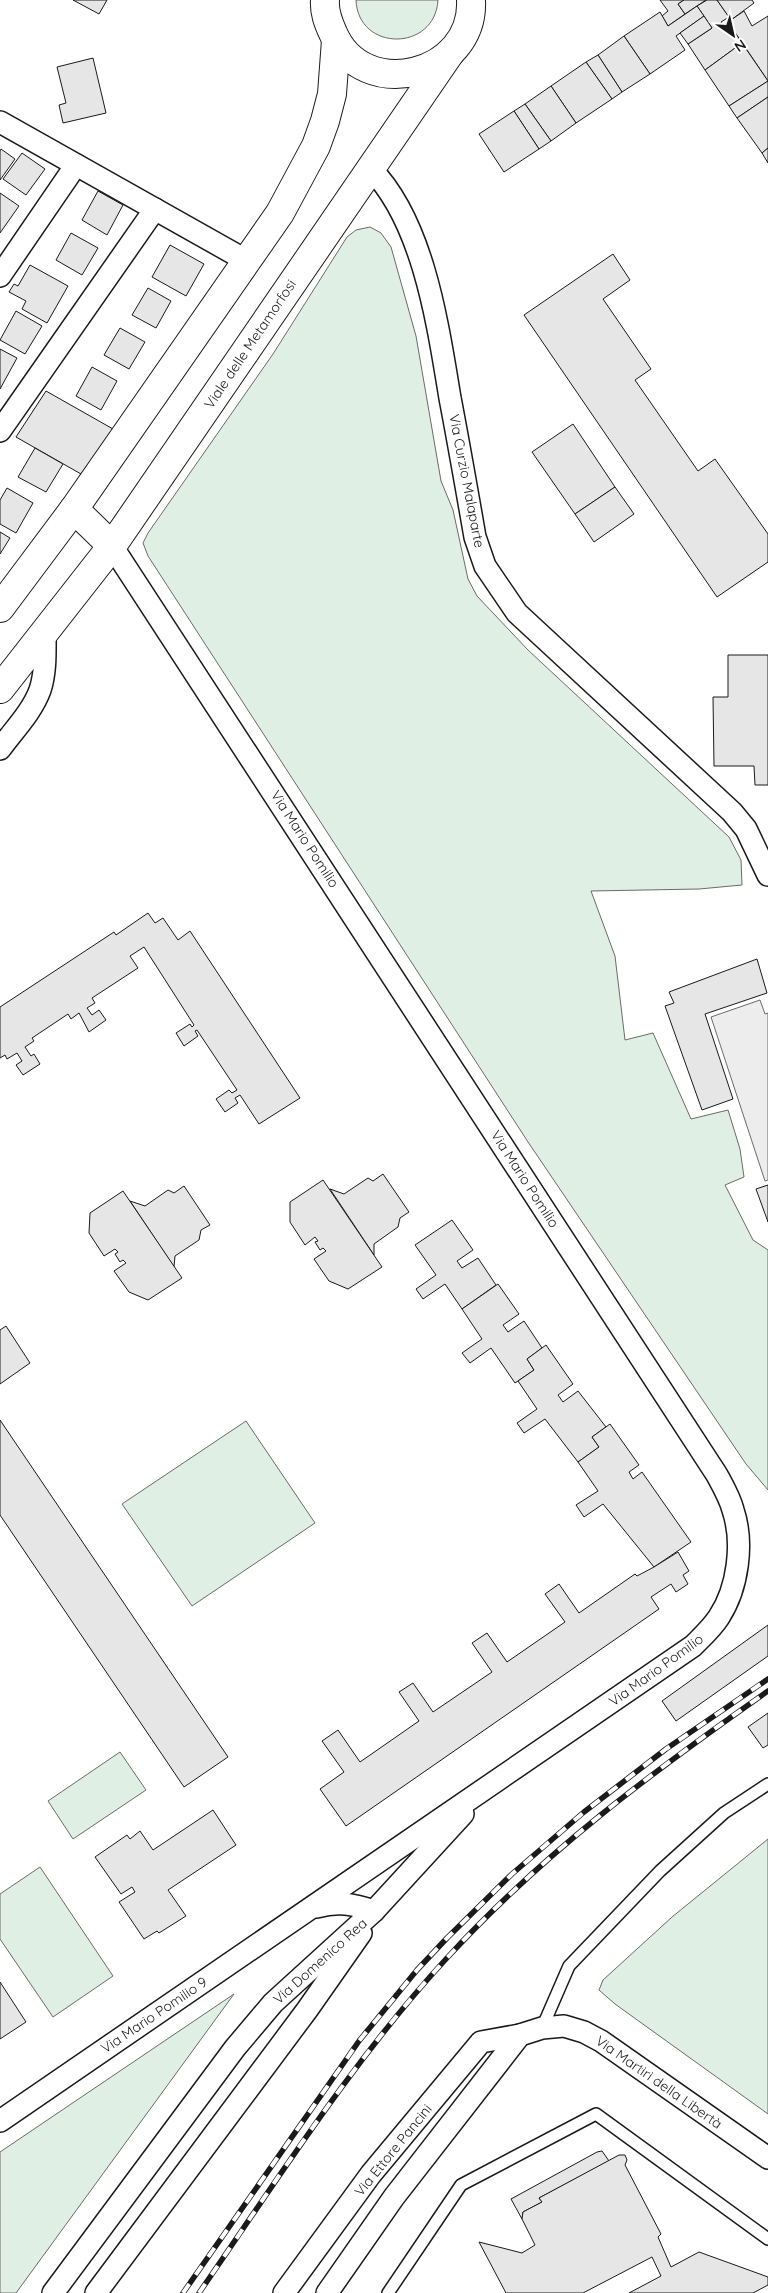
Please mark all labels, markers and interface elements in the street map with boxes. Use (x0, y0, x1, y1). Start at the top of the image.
north arrow (708, 10, 758, 60)
text: N (731, 35, 750, 56)
street label: Viale delle Metamorfosi (200, 276, 300, 412)
street label: Via Curzio Malaparte (445, 413, 489, 549)
street label: Via Mario Pomilio (267, 787, 343, 891)
street label: Via Mario Pomilio (487, 1127, 563, 1231)
street label: Via Mario Pomilio (605, 1630, 707, 1710)
street label: Via Domenico Rea (269, 1914, 371, 2008)
street label: Via Mario Pomilio 9 (98, 1973, 211, 2057)
street label: Via Martiri della Libertà (592, 2031, 726, 2133)
street label: Via Ettore Pancini (350, 2100, 436, 2200)

